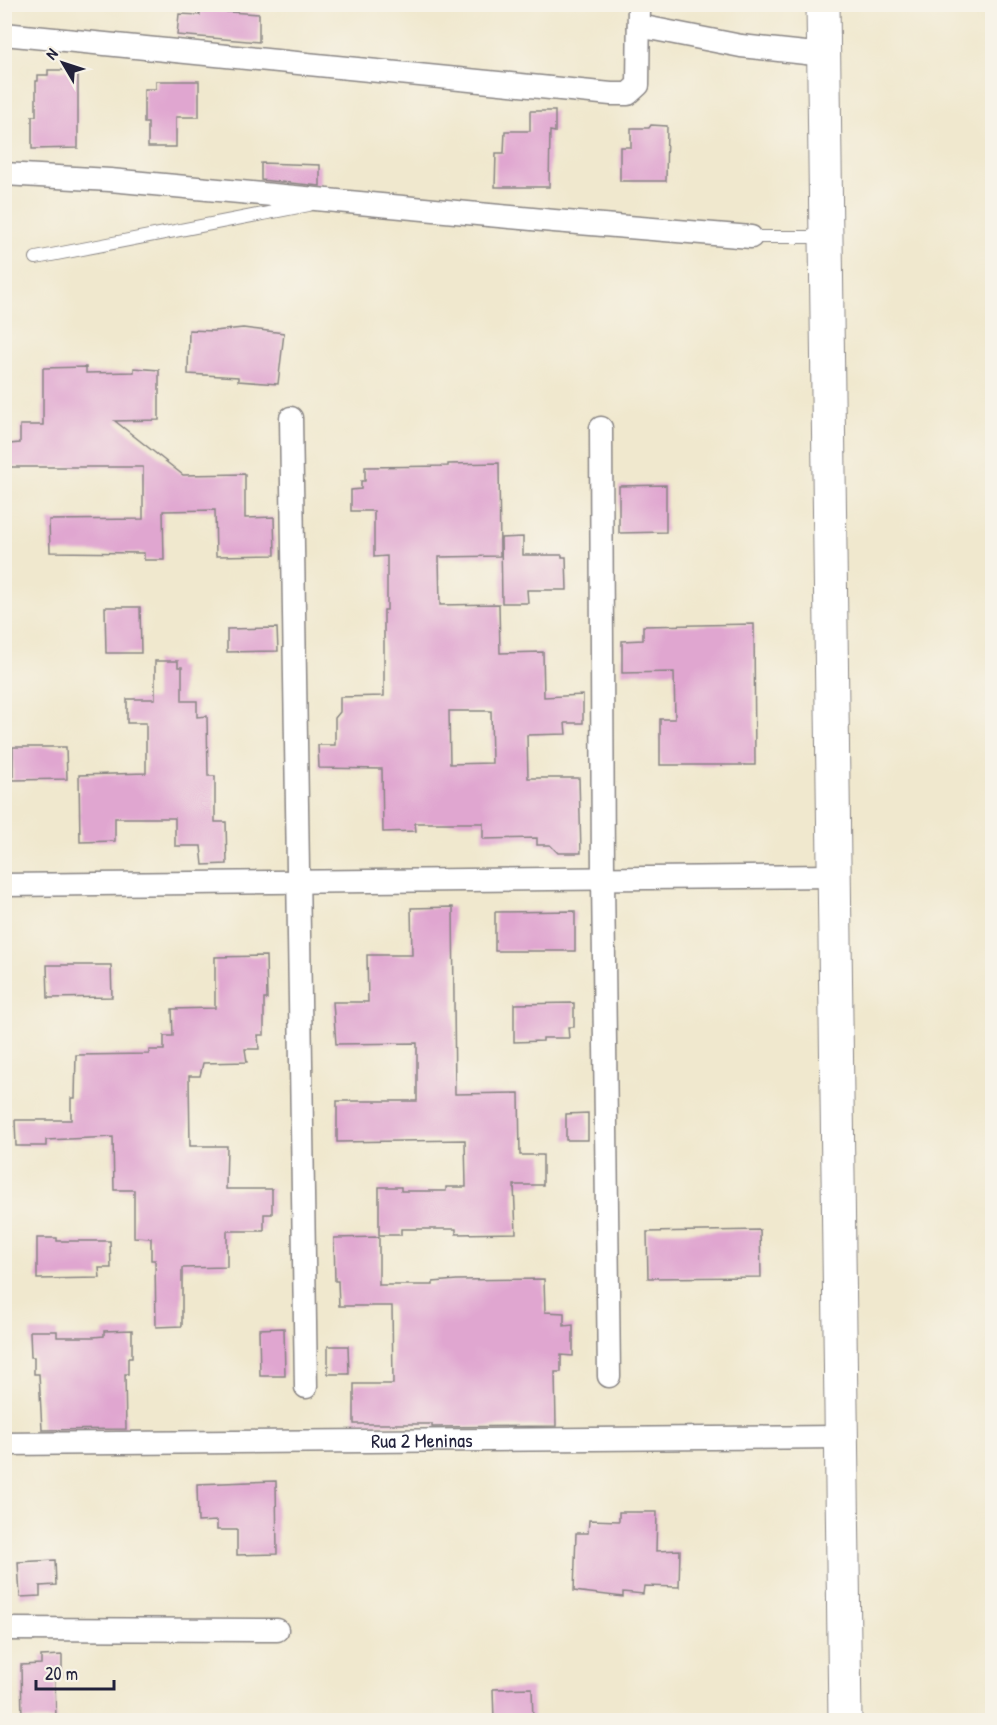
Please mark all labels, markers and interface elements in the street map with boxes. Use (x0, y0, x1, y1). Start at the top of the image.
north arrow (33, 33, 93, 93)
text: N (40, 43, 63, 64)
street label: Rua 2 Meninas (371, 1426, 473, 1454)
scale bar (36, 1653, 114, 1691)
text: 20 m (45, 1661, 78, 1686)

